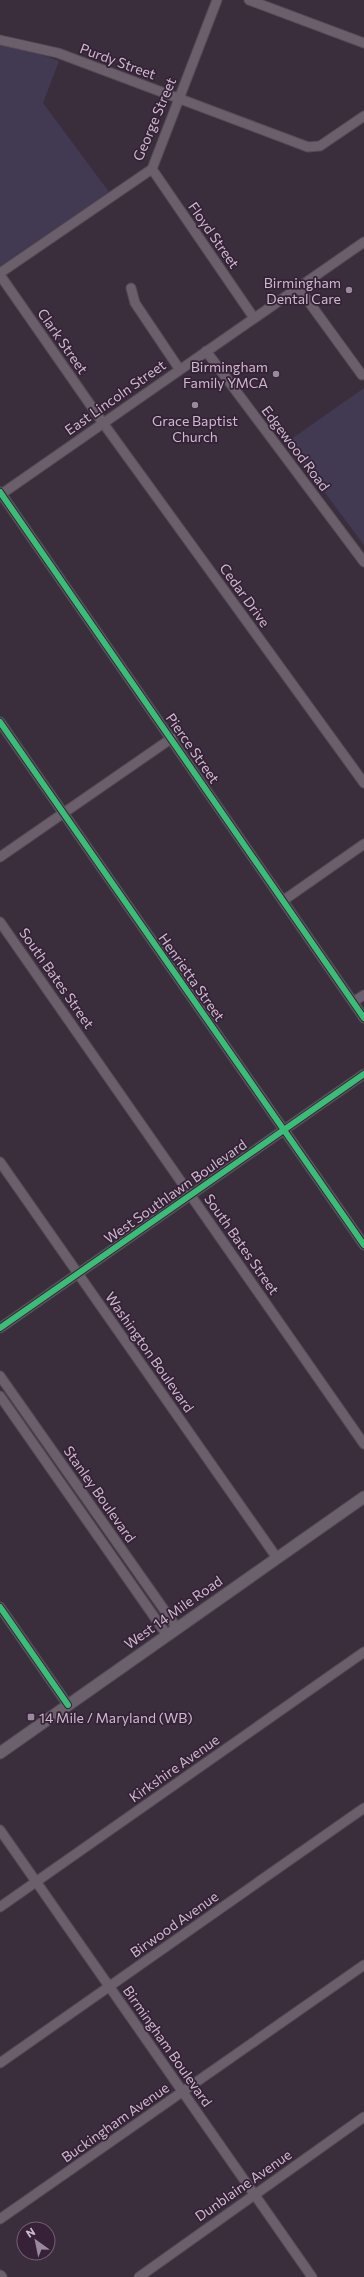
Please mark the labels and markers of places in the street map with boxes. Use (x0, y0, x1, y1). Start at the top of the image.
place label: Birmingham Dental Care (264, 274, 341, 307)
marker: Birmingham Dental Care (344, 285, 354, 295)
place label: Birmingham Family YMCA (183, 358, 268, 391)
marker: Birmingham Family YMCA (271, 369, 281, 379)
marker: Grace Baptist Church (190, 400, 200, 410)
place label: Grace Baptist Church (152, 412, 238, 445)
place label: 14 Mile / Maryland (WB) (39, 1709, 193, 1726)
marker: 14 Mile / Maryland (WB) (26, 1712, 36, 1722)

